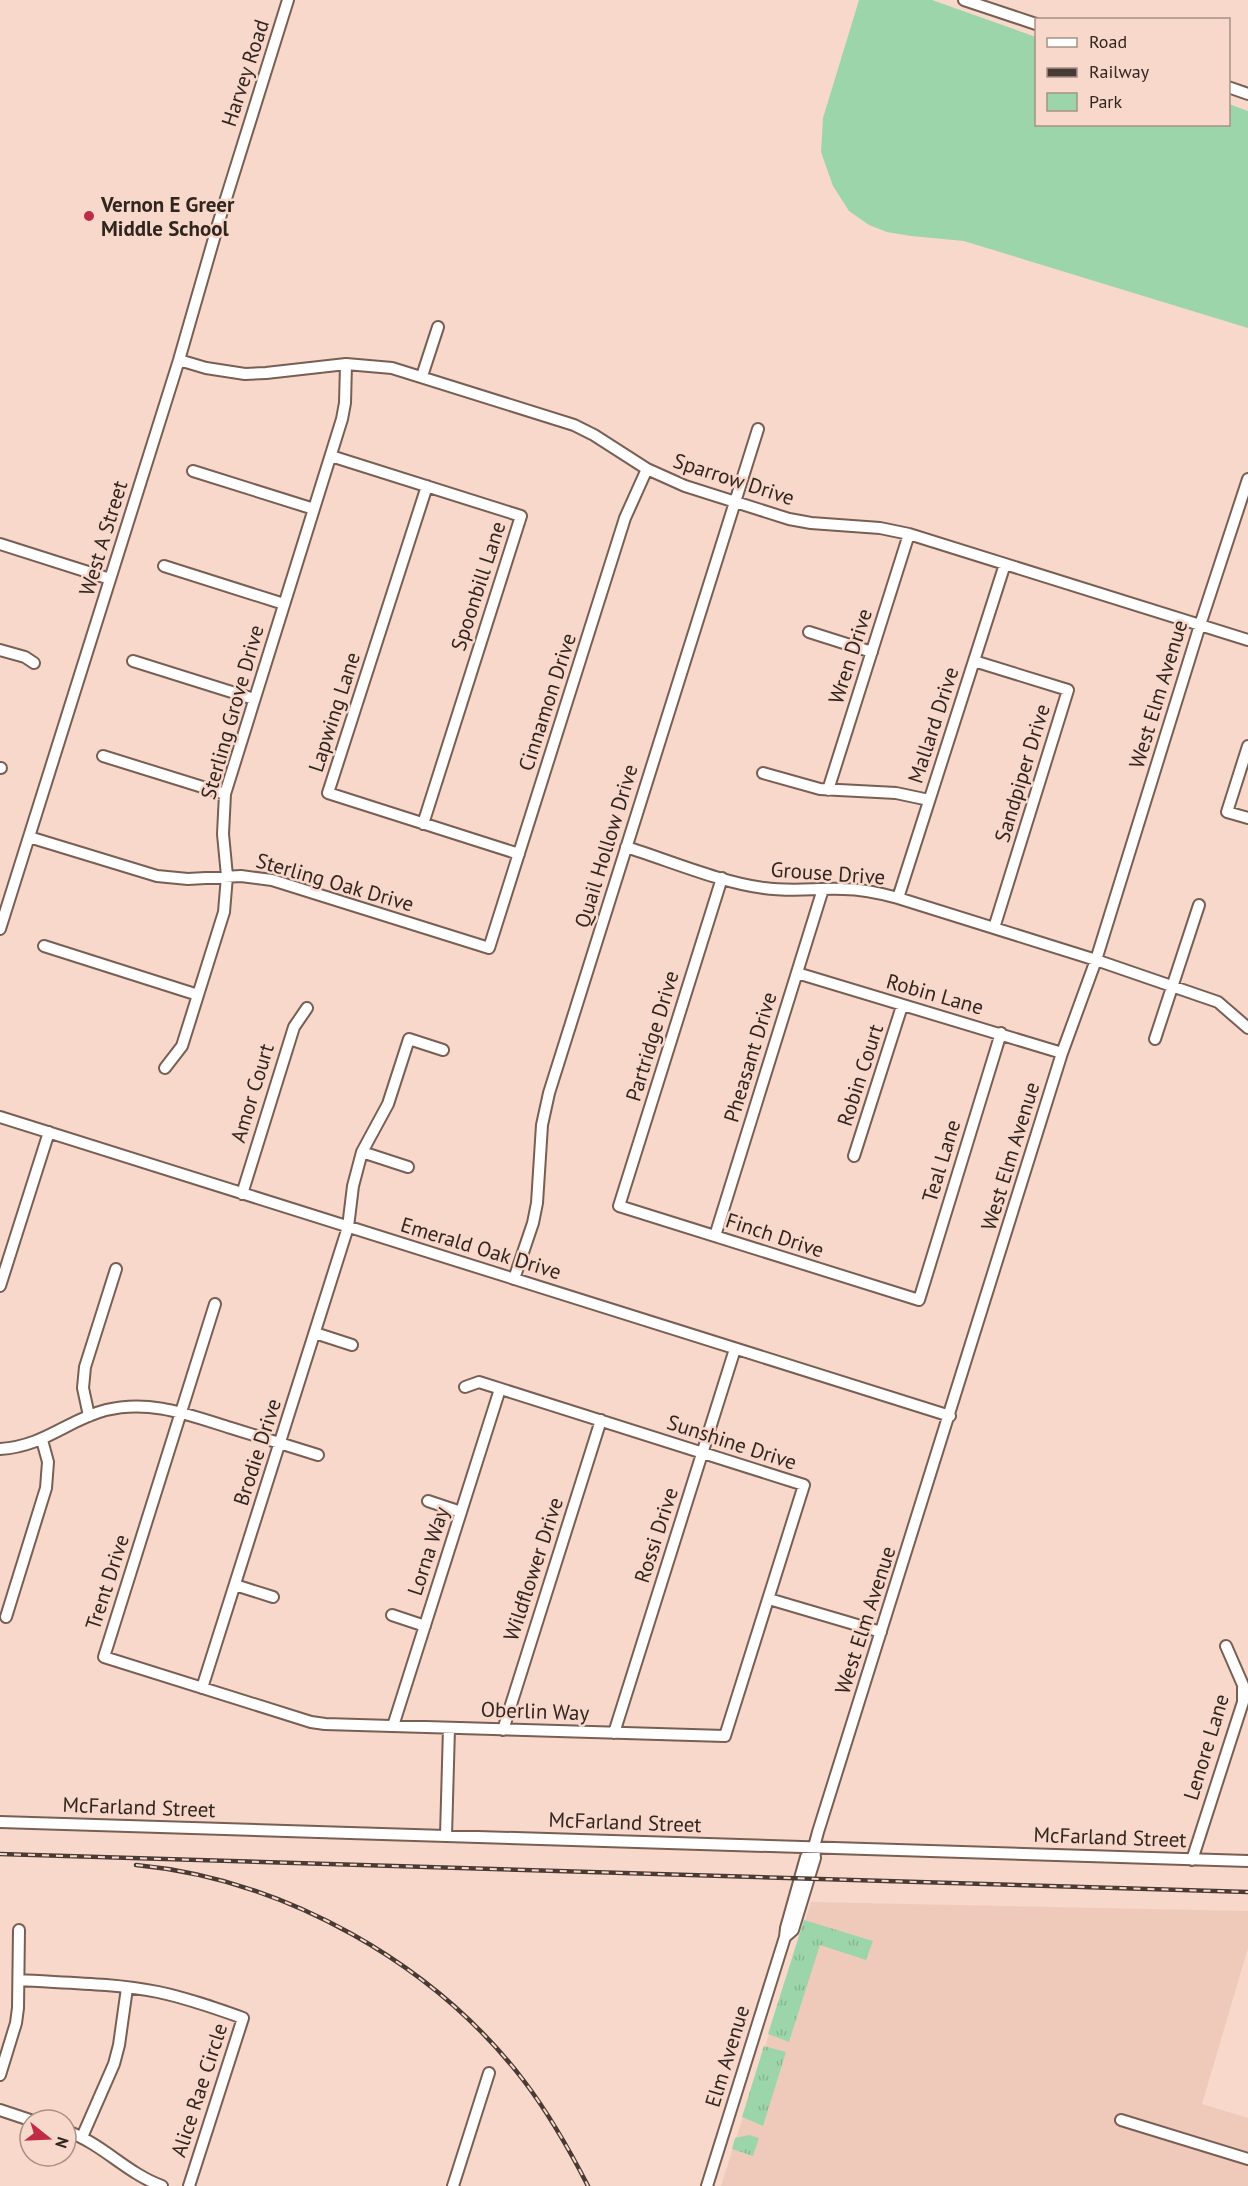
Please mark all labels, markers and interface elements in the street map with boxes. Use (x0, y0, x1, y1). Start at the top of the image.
street label: Harvey Road (215, 16, 275, 130)
legend (1035, 18, 1230, 126)
text: Road (1089, 30, 1127, 53)
text: Railway (1089, 60, 1150, 83)
text: Park (1089, 90, 1122, 113)
place label: Vernon E Greer Middle School (100, 191, 235, 242)
marker: Vernon E Greer Middle School (82, 209, 96, 223)
street label: Sparrow Drive (670, 447, 798, 511)
street label: West A Street (73, 477, 133, 599)
street label: Spoonbill Lane (444, 518, 512, 654)
street label: Wren Drive (822, 605, 878, 707)
street label: West Elm Avenue (1123, 617, 1193, 771)
street label: Sterling Grove Drive (194, 622, 270, 802)
street label: Cinnamon Drive (512, 630, 582, 774)
street label: Lapwing Lane (302, 649, 366, 775)
street label: Mallard Drive (901, 663, 965, 787)
street label: Sandpiper Drive (988, 701, 1056, 845)
street label: Quail Hollow Drive (568, 761, 644, 931)
street label: Sterling Oak Drive (253, 847, 417, 917)
street label: Grouse Drive (770, 856, 886, 890)
street label: Robin Lane (883, 967, 987, 1021)
street label: Partridge Drive (619, 968, 685, 1104)
street label: Pheasant Drive (717, 989, 783, 1125)
street label: Robin Court (831, 1021, 889, 1129)
street label: Amor Court (224, 1040, 280, 1146)
street label: West Elm Avenue (975, 1079, 1045, 1233)
street label: Teal Lane (916, 1116, 966, 1206)
street label: Finch Drive (723, 1206, 827, 1264)
street label: Emerald Oak Drive (397, 1211, 565, 1285)
street label: Brodie Drive (227, 1395, 287, 1509)
street label: Sunshine Drive (664, 1408, 800, 1476)
street label: Rossi Drive (628, 1484, 684, 1586)
street label: Wildflower Drive (497, 1494, 569, 1644)
street label: Lorna Way (401, 1503, 455, 1599)
street label: Trent Drive (79, 1531, 135, 1633)
street label: West Elm Avenue (828, 1543, 902, 1697)
street label: Lenore Lane (1177, 1691, 1235, 1803)
street label: Oberlin Way (480, 1696, 590, 1726)
street label: McFarland Street (62, 1791, 216, 1823)
street label: McFarland Street (548, 1806, 702, 1838)
street label: McFarland Street (1033, 1821, 1187, 1853)
street label: Elm Avenue (699, 2002, 755, 2110)
street label: Alice Rae Circle (165, 2020, 233, 2160)
north arrow (18, 2108, 78, 2168)
text: N (51, 2135, 73, 2151)

